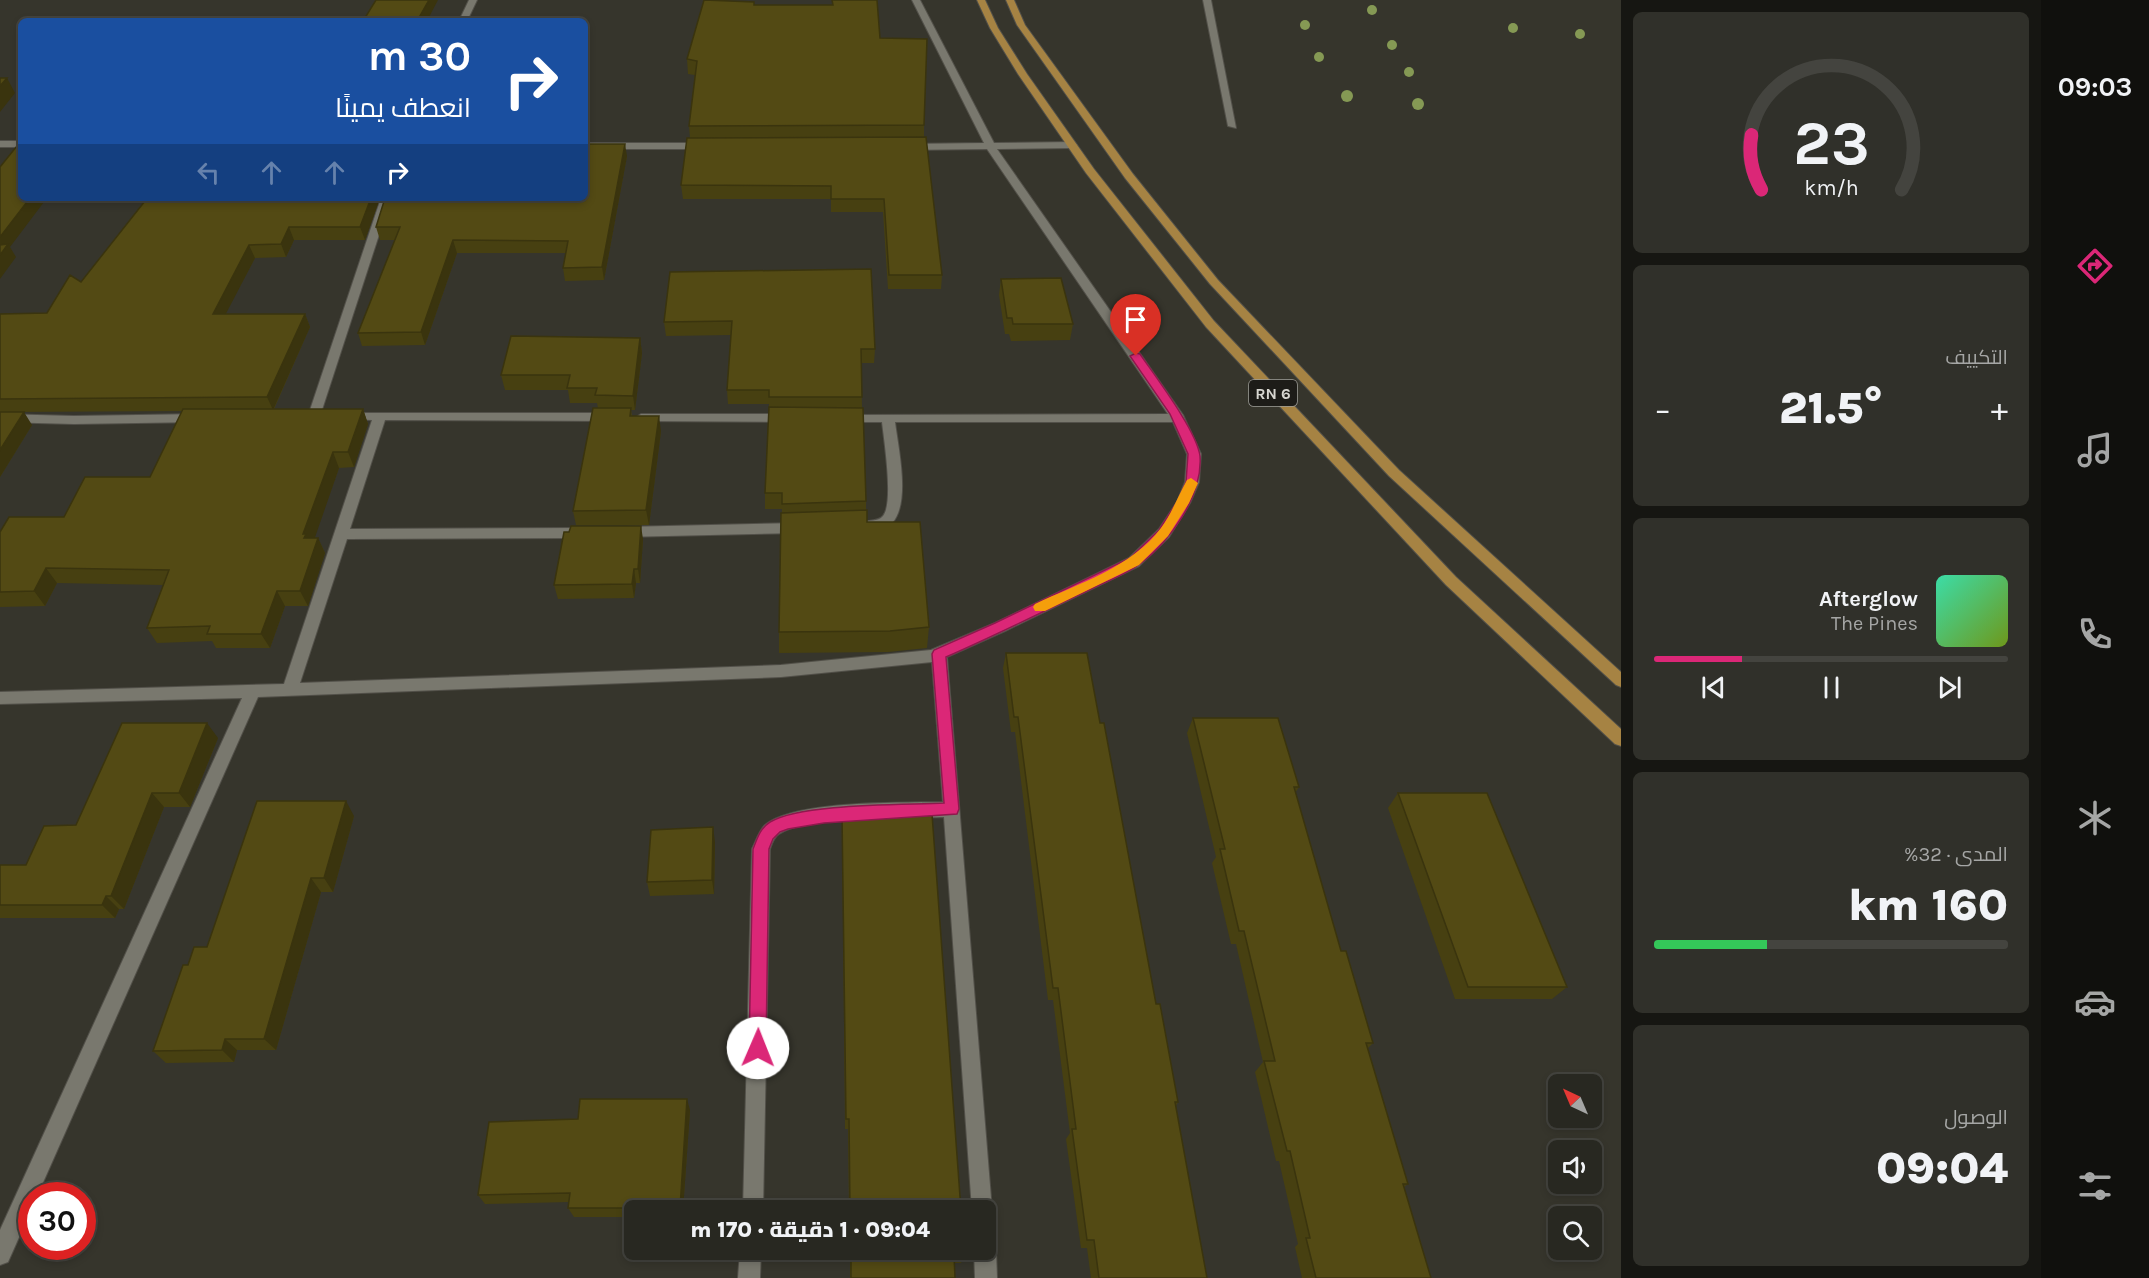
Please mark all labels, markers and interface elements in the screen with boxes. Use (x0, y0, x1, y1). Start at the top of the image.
text: 30 m (368, 31, 471, 81)
icon: right (492, 42, 570, 120)
text: 09:03 (2058, 71, 2132, 103)
text: انعطف يمينًا (335, 92, 471, 124)
text: 23 (1793, 107, 1869, 180)
icon: left (192, 156, 225, 189)
icon: ahead (255, 156, 288, 189)
icon: ahead (318, 156, 351, 189)
icon: right (381, 156, 414, 189)
text: km/h (1804, 175, 1858, 200)
icon: directions (2074, 245, 2116, 287)
pin (1110, 294, 1161, 356)
icon: arrive (1119, 303, 1152, 336)
text: التكييف (1945, 346, 2008, 369)
road number: RN 6 (1249, 380, 1297, 406)
text: 21.5° (1779, 382, 1883, 434)
text: − (1654, 390, 1671, 428)
text: + (1991, 390, 2008, 428)
icon: music (2074, 429, 2116, 471)
text: Afterglow (1819, 586, 1918, 612)
text: The Pines (1831, 612, 1918, 635)
icon: phone (2074, 613, 2116, 655)
icon: previous (1697, 671, 1730, 704)
icon: pause (1815, 671, 1848, 704)
icon: next (1933, 671, 1966, 704)
icon: climate (2074, 797, 2116, 839)
text: المدى · 32% (1904, 843, 2008, 866)
text: 160 km (1848, 879, 2008, 931)
icon: car (2074, 981, 2116, 1023)
position arrow (726, 1016, 790, 1080)
north arrow (1548, 1074, 1602, 1128)
map controls (1548, 1074, 1602, 1260)
text: الوصول (1944, 1106, 2008, 1129)
button: sound (1548, 1140, 1602, 1194)
text: 09:04 (1876, 1142, 2008, 1194)
icon: filters (2074, 1165, 2116, 1207)
speed limit sign: 30 (18, 1182, 96, 1260)
button: search (1548, 1206, 1602, 1260)
text: 09:04 · 1 دقيقة · 170 m (690, 1217, 930, 1243)

